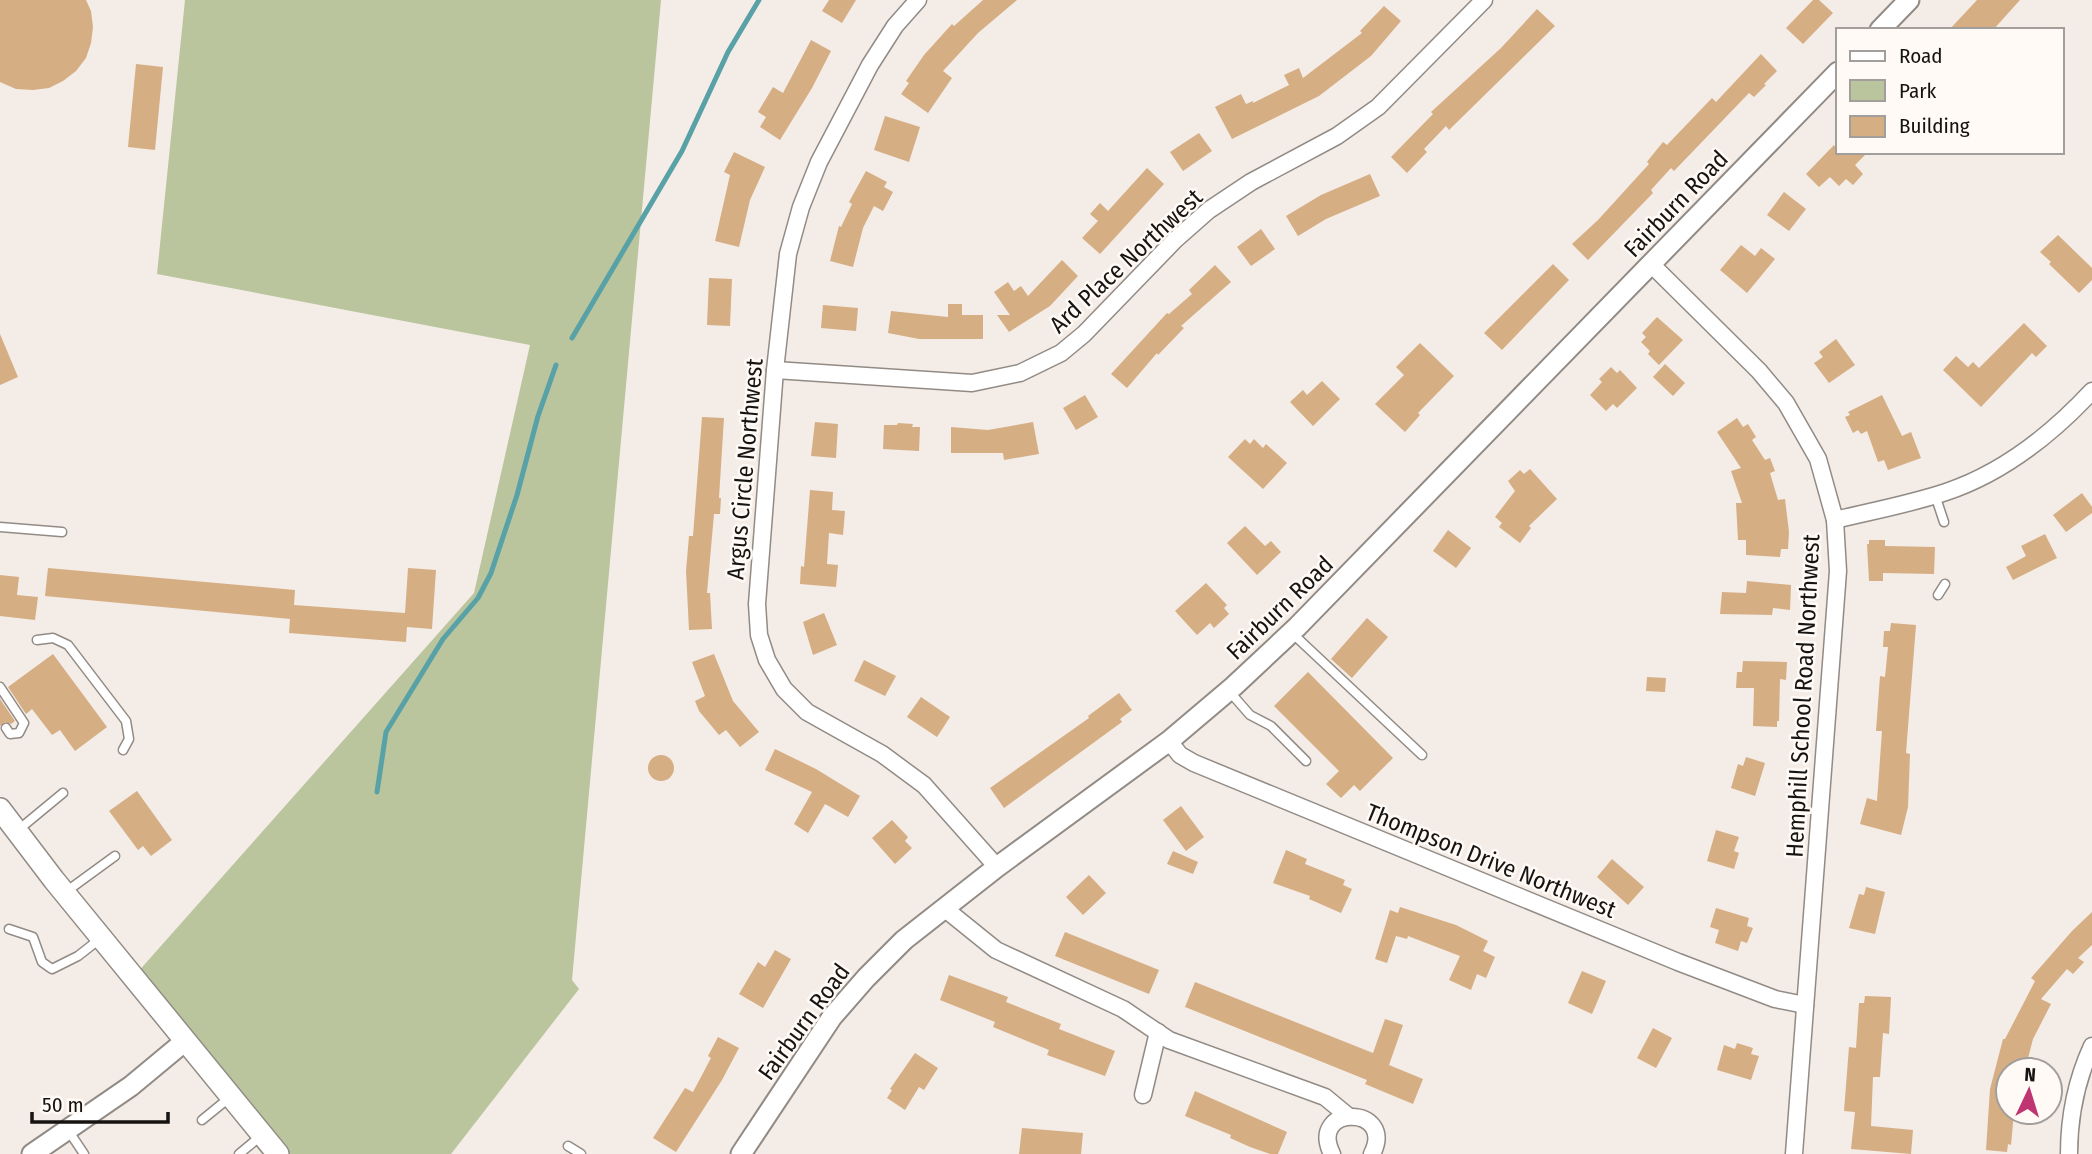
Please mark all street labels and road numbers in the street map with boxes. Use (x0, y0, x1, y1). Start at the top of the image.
street label: Fairburn Road (1618, 145, 1734, 263)
street label: Ard Place Northwest (1044, 183, 1208, 339)
street label: Argus Circle Northwest (721, 357, 769, 581)
street label: Hemphill School Road Northwest (1781, 533, 1825, 858)
street label: Fairburn Road (1221, 550, 1339, 666)
street label: Thompson Drive Northwest (1362, 798, 1620, 924)
street label: Fairburn Road (752, 958, 856, 1086)

